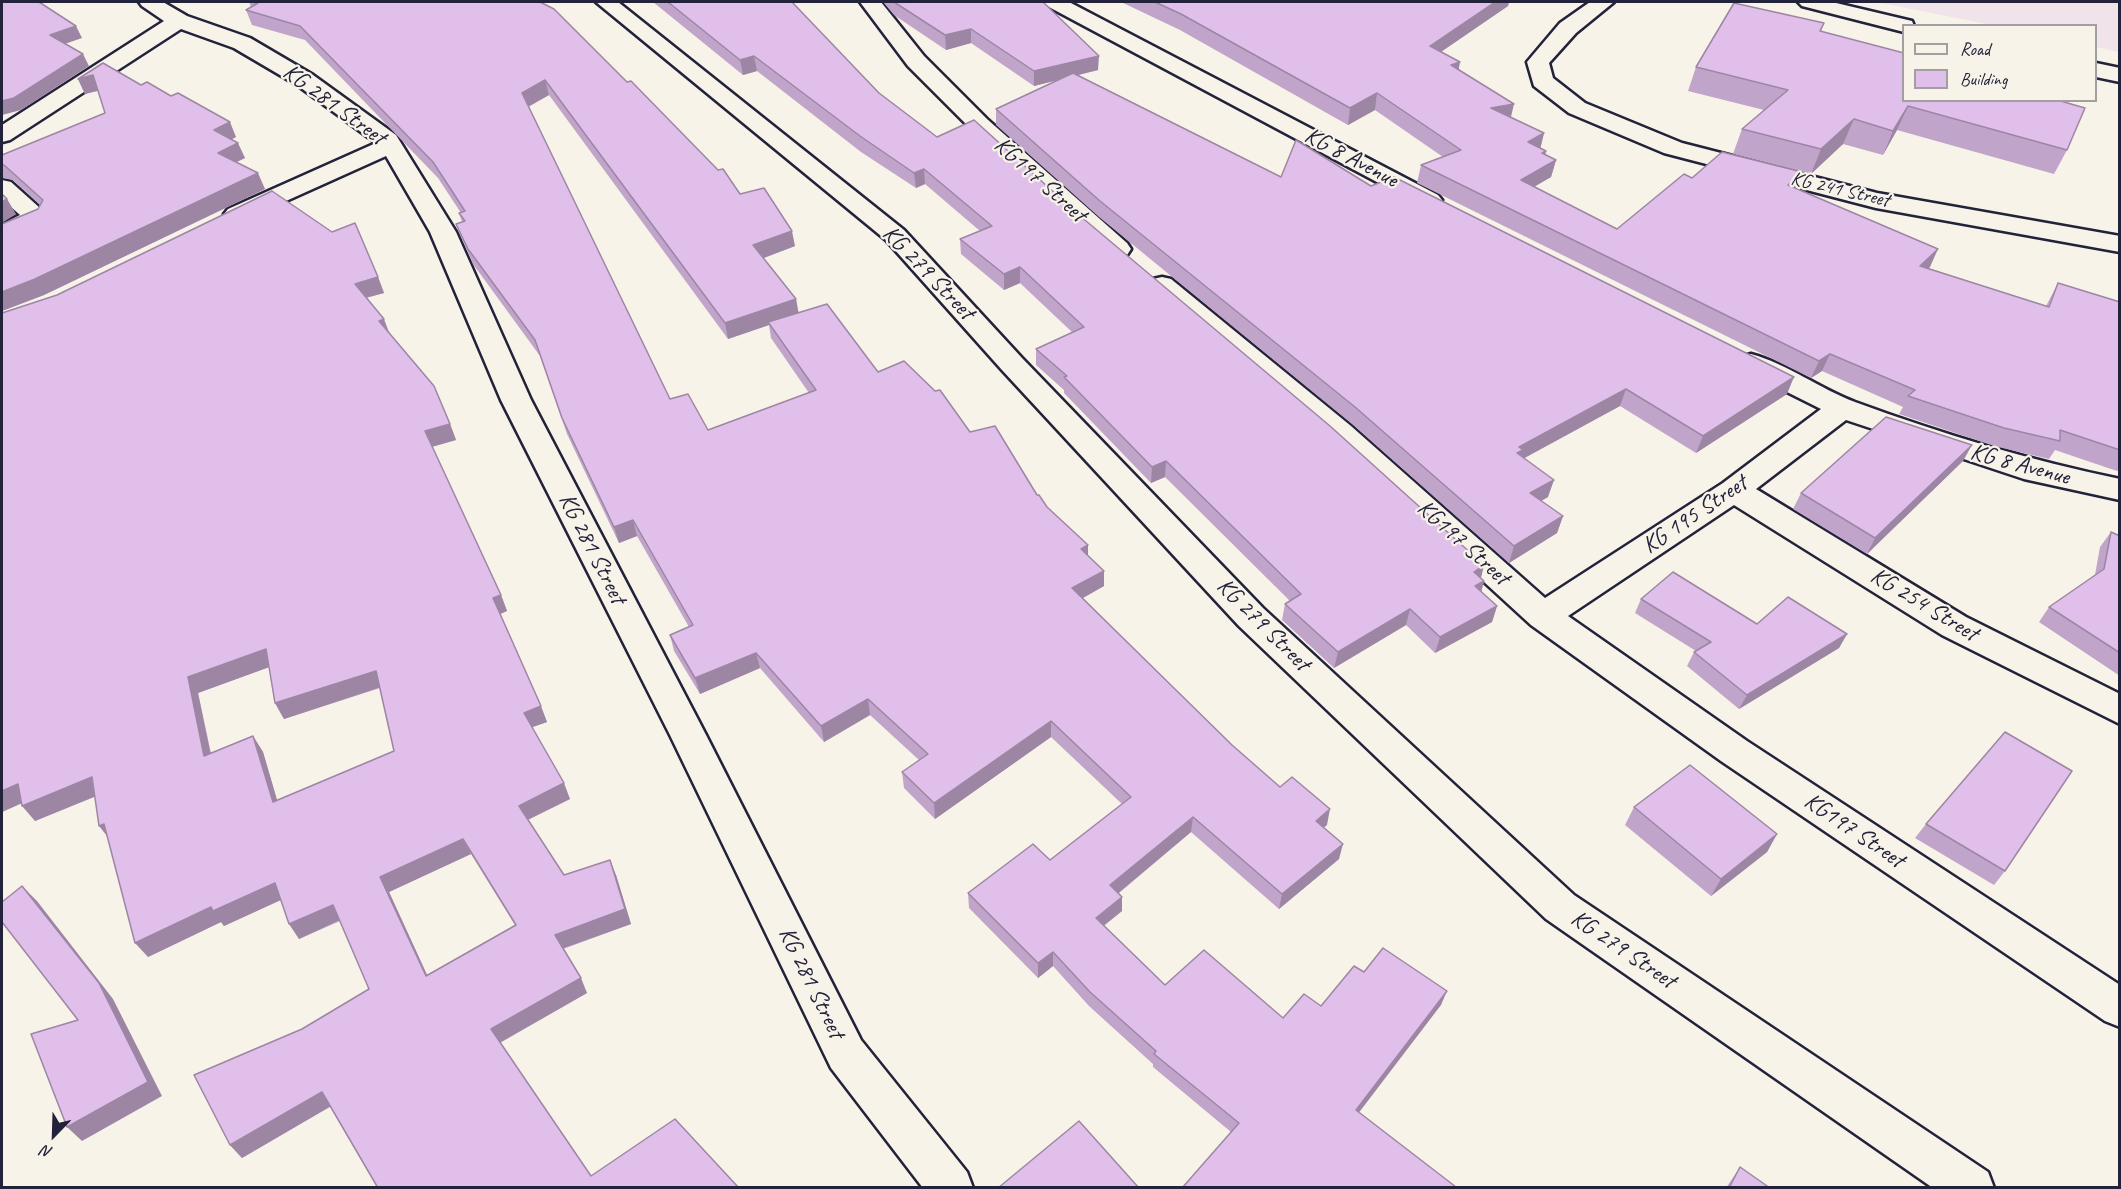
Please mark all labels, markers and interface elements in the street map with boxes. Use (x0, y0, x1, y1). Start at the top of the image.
legend (1902, 24, 2097, 102)
text: Road (1960, 38, 1990, 60)
street label: KG 281 Street (277, 58, 391, 152)
text: Building (1960, 68, 2007, 90)
street label: KG 8 Avenue (1299, 121, 1403, 195)
street label: KG197 Street (988, 131, 1092, 229)
street label: KG 241 Street (1789, 167, 1891, 213)
street label: KG 279 Street (876, 220, 980, 326)
street label: KG 8 Avenue (1967, 438, 2073, 492)
street label: KG 195 Street (1637, 469, 1753, 561)
street label: KG 281 Street (552, 489, 632, 609)
street label: KG197 Street (1411, 494, 1515, 592)
street label: KG 254 Street (1865, 562, 1983, 648)
street label: KG 279 Street (1210, 572, 1316, 678)
street label: KG197 Street (1799, 787, 1909, 875)
street label: KG 279 Street (1565, 904, 1681, 996)
street label: KG 281 Street (772, 923, 850, 1043)
north arrow (24, 1105, 84, 1165)
text: N (39, 1140, 55, 1163)

